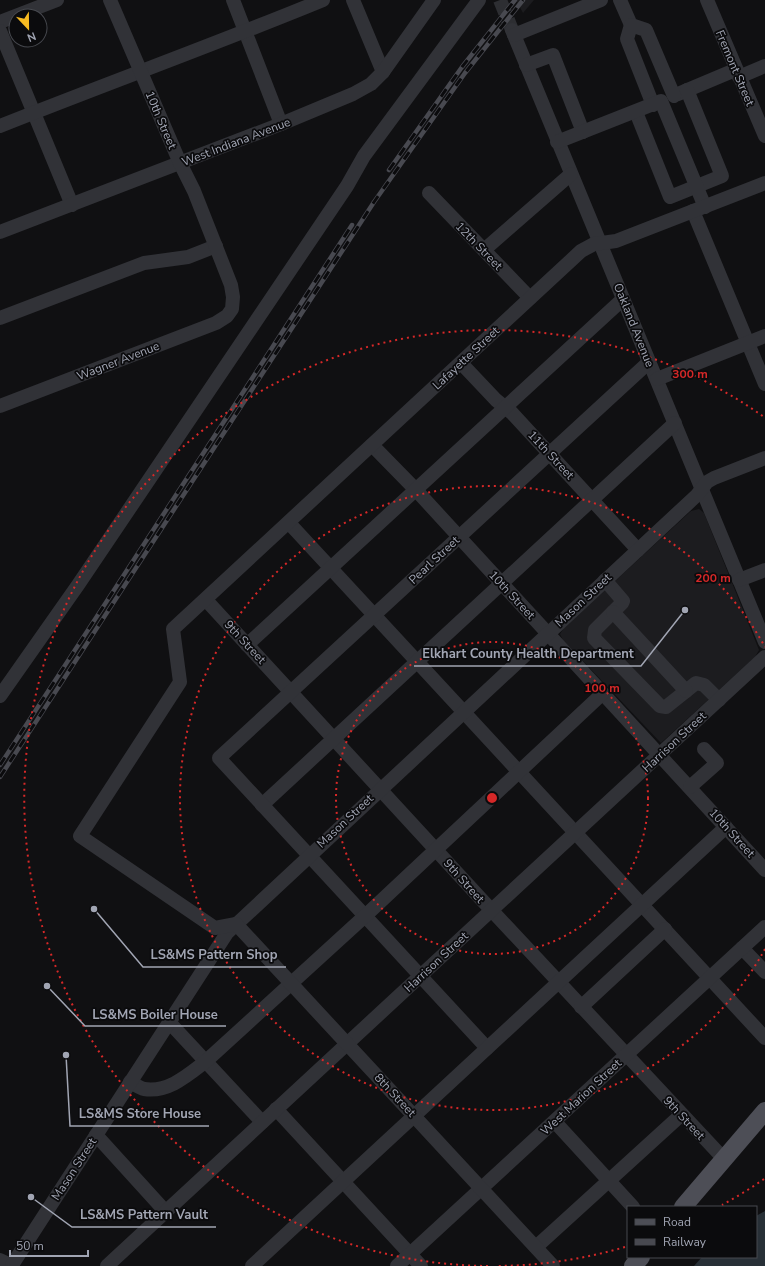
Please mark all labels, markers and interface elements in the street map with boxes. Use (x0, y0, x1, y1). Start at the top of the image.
north arrow (8, 8, 48, 48)
text: N (25, 28, 38, 45)
street label: Fremont Street (712, 28, 758, 109)
street label: 10th Street (142, 89, 181, 152)
street label: West Indiana Avenue (179, 114, 293, 170)
street label: 12th Street (452, 218, 507, 274)
street label: Oakland Avenue (610, 281, 658, 369)
street label: Lafayette Street (429, 322, 503, 393)
street label: Wagner Avenue (74, 338, 162, 384)
text: 300 m (672, 366, 708, 382)
street label: 11th Street (524, 427, 578, 483)
street label: Pearl Street (405, 532, 463, 588)
street label: 10th Street (485, 567, 539, 623)
street label: Mason Street (551, 569, 615, 630)
text: 200 m (695, 570, 731, 586)
street label: 9th Street (221, 617, 270, 668)
callout: Elkhart County Health Department (414, 641, 641, 666)
text: Elkhart County Health Department (422, 645, 635, 663)
text: 100 m (584, 680, 620, 696)
street label: Harrison Street (639, 708, 710, 776)
street label: Mason Street (313, 790, 377, 851)
centre of rings (485, 791, 499, 805)
street label: 10th Street (706, 805, 759, 862)
street label: 9th Street (440, 856, 489, 907)
street label: Harrison Street (401, 928, 472, 996)
callout: LS&MS Pattern Shop (143, 942, 286, 967)
text: LS&MS Pattern Shop (151, 946, 278, 964)
callout: LS&MS Boiler House (85, 1001, 226, 1026)
text: LS&MS Boiler House (92, 1006, 218, 1024)
street label: West Marion Street (537, 1055, 625, 1139)
street label: 8th Street (371, 1070, 420, 1121)
street label: 9th Street (660, 1093, 709, 1144)
callout: LS&MS Store House (70, 1101, 209, 1126)
text: LS&MS Store House (79, 1105, 201, 1123)
street label: Mason Street (48, 1134, 101, 1203)
callout: LS&MS Pattern Vault (72, 1202, 216, 1227)
text: LS&MS Pattern Vault (80, 1206, 209, 1224)
legend (627, 1206, 757, 1258)
text: Road (663, 1214, 691, 1230)
scale bar (10, 1232, 88, 1258)
text: Railway (663, 1234, 707, 1250)
text: 50 m (16, 1238, 44, 1254)

